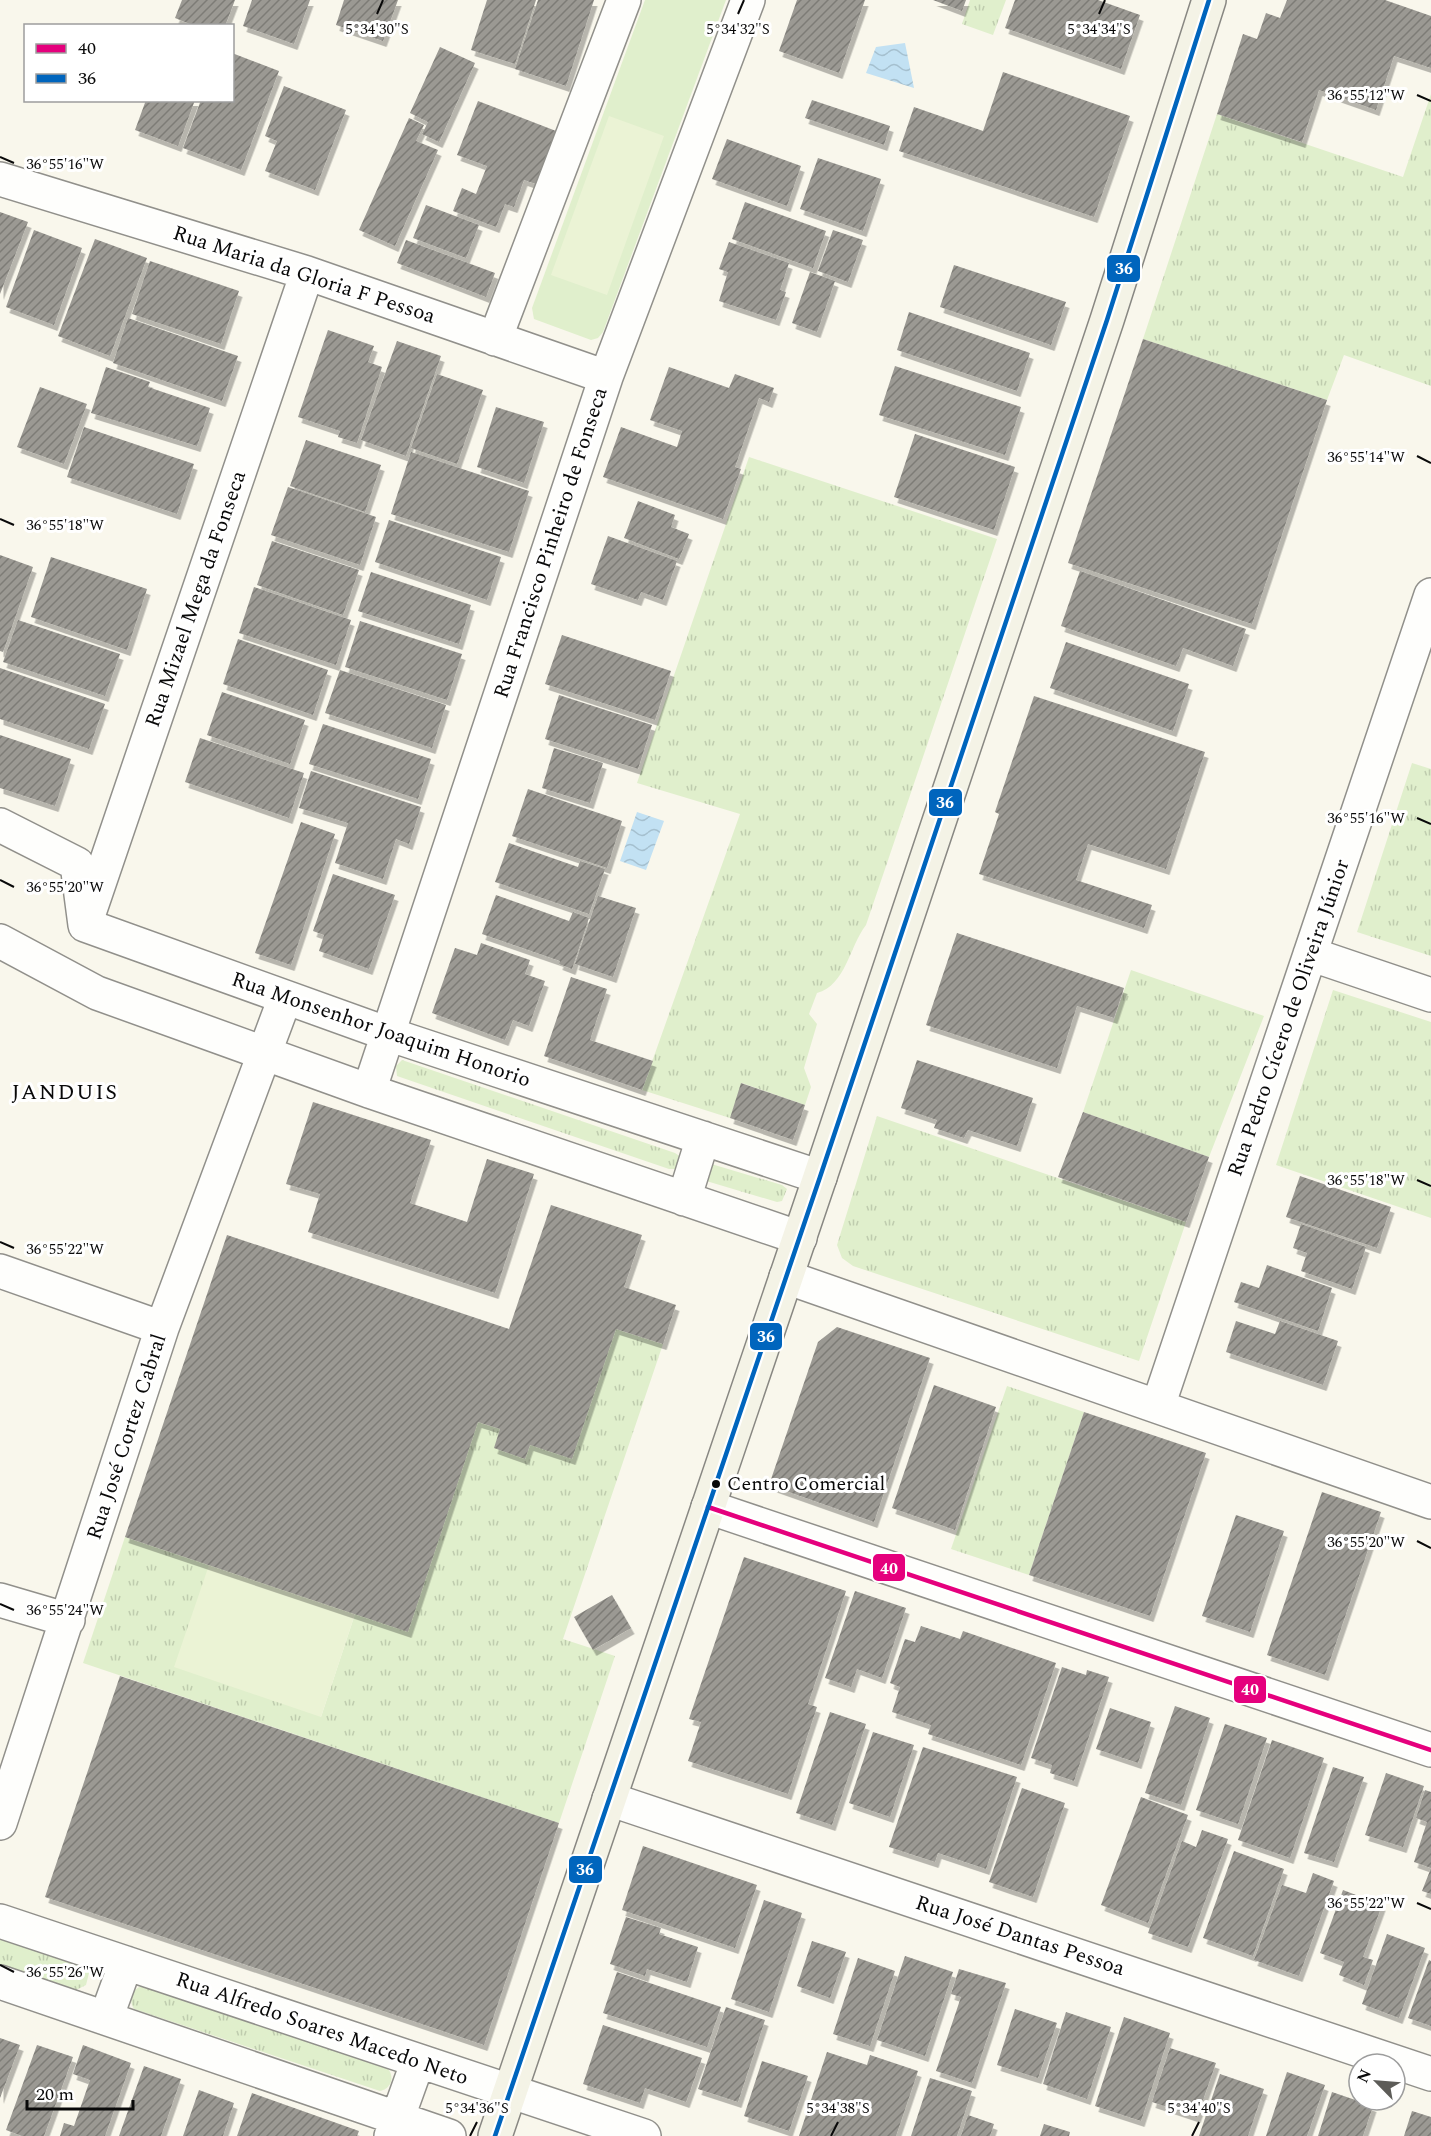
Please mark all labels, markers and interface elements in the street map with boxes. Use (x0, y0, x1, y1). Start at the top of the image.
text: 5°34'30"S (345, 18, 409, 41)
text: 5°34'32"S (706, 18, 770, 41)
text: 5°34'34"S (1067, 18, 1131, 41)
legend (24, 24, 234, 102)
text: 40 (78, 35, 96, 62)
text: 36 (78, 65, 96, 92)
text: 36°55'12"W (1327, 84, 1405, 107)
text: 36°55'16"W (26, 153, 104, 176)
street label: Rua Maria da Gloria F Pessoa (169, 217, 440, 333)
line badge: 36 (1106, 254, 1141, 283)
text: 36 (1115, 257, 1133, 281)
street label: Rua Francisco Pinheiro de Fonseca (485, 383, 617, 703)
text: 36°55'14"W (1327, 446, 1405, 469)
street label: Rua Mizael Mega da Fonseca (137, 466, 255, 732)
text: 36°55'18"W (26, 514, 104, 537)
line badge: 36 (928, 788, 963, 817)
text: 36 (936, 791, 954, 815)
text: 36°55'16"W (1327, 807, 1405, 830)
street label: Rua Pedro Cícero de Oliveira Júnior (1220, 855, 1358, 1181)
text: 36°55'20"W (26, 876, 104, 899)
street label: Rua Monsenhor Joaquim Honorio (227, 964, 535, 1096)
district label: JANDUIS (12, 1076, 118, 1109)
text: 36°55'18"W (1327, 1169, 1405, 1192)
text: 36°55'22"W (26, 1238, 104, 1261)
line badge: 36 (749, 1322, 783, 1351)
text: 36 (757, 1325, 775, 1349)
street label: Rua José Cortez Cabral (79, 1330, 175, 1544)
place label: Centro Comercial (727, 1469, 885, 1499)
marker: Centro Comercial (710, 1478, 722, 1490)
text: 36°55'20"W (1327, 1531, 1405, 1554)
line badge: 40 (872, 1553, 906, 1582)
text: 40 (880, 1557, 898, 1581)
text: 36°55'24"W (26, 1599, 104, 1622)
line badge: 40 (1233, 1675, 1267, 1704)
text: 40 (1241, 1678, 1259, 1702)
line badge: 36 (568, 1855, 603, 1884)
text: 36 (576, 1858, 594, 1882)
street label: Rua José Dantas Pessoa (911, 1887, 1129, 1985)
text: 36°55'22"W (1327, 1892, 1405, 1915)
text: 36°55'26"W (26, 1961, 104, 1984)
street label: Rua Alfredo Soares Macedo Neto (171, 1964, 473, 2094)
north arrow (1347, 2052, 1407, 2112)
text: N (1351, 2065, 1378, 2087)
scale bar (27, 2073, 134, 2111)
text: 20 m (36, 2081, 74, 2108)
text: 5°34'36"S (445, 2097, 509, 2120)
text: 5°34'38"S (806, 2097, 870, 2120)
text: 5°34'40"S (1167, 2097, 1231, 2120)

